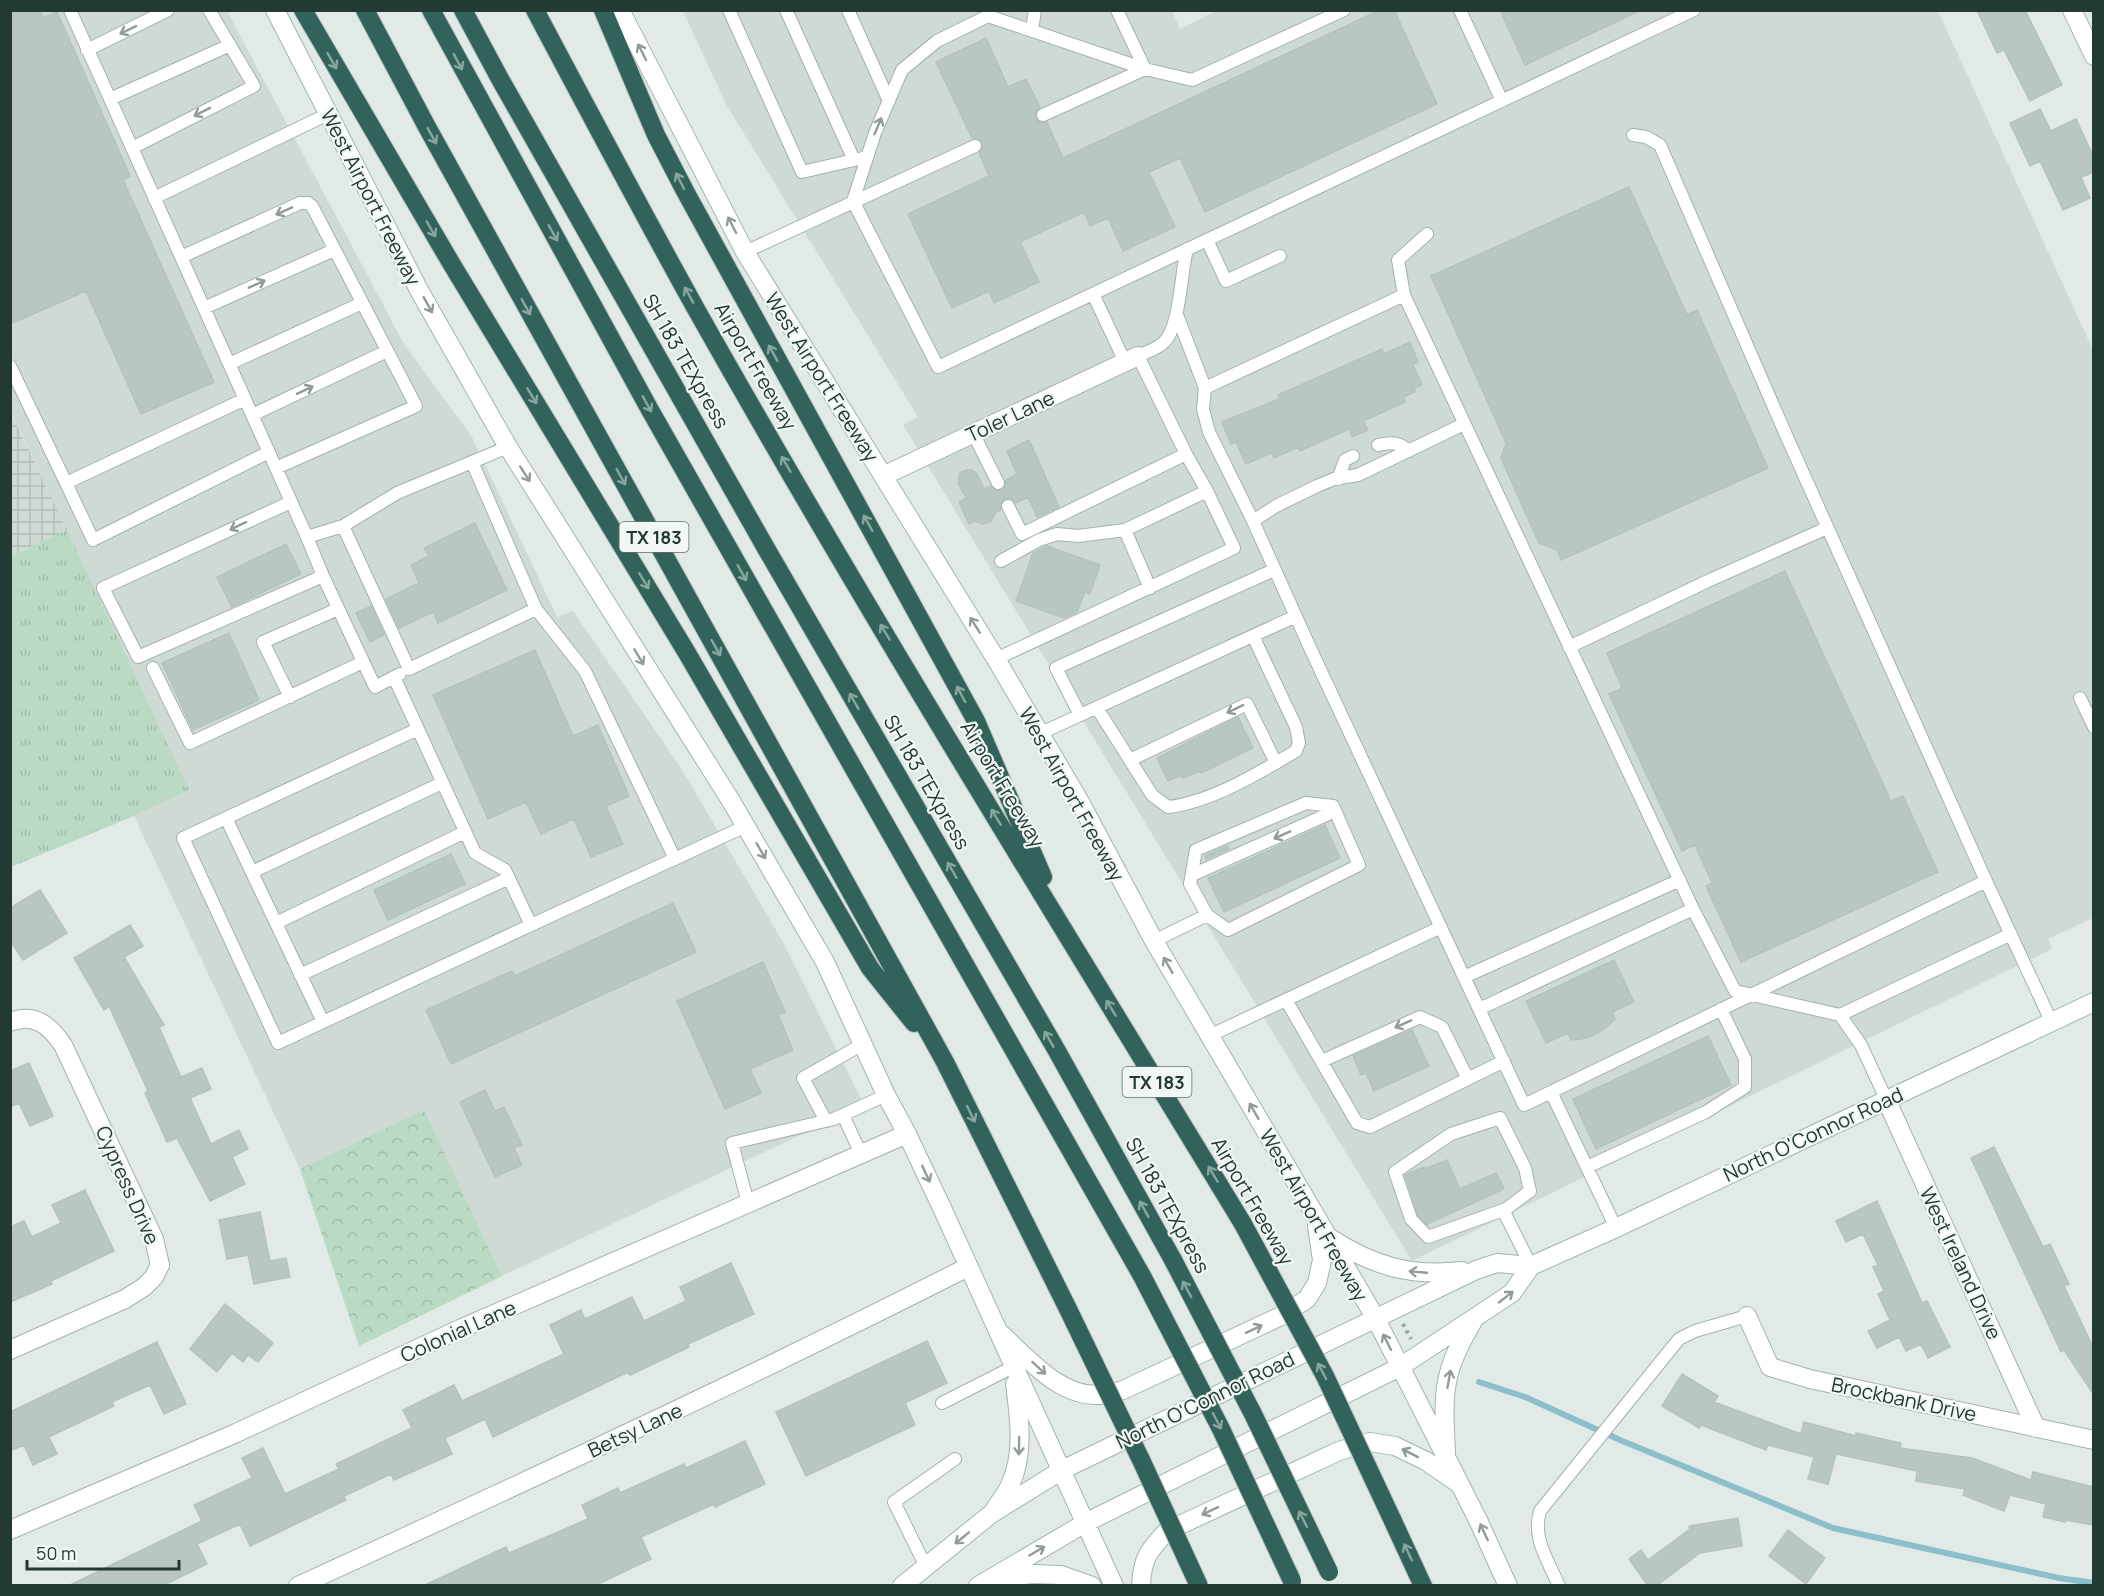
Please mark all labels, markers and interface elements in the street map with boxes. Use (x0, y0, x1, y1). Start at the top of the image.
one-way arrow (119, 25, 137, 36)
one-way arrow (636, 44, 648, 61)
one-way arrow (327, 52, 339, 69)
one-way arrow (452, 53, 464, 70)
street label: West Airport Freeway (315, 104, 427, 290)
one-way arrow (194, 107, 212, 119)
one-way arrow (873, 117, 884, 135)
one-way arrow (426, 127, 438, 144)
one-way arrow (674, 173, 686, 190)
one-way arrow (276, 205, 294, 217)
one-way arrow (725, 217, 737, 235)
one-way arrow (426, 220, 438, 237)
one-way arrow (547, 224, 559, 241)
one-way arrow (248, 278, 266, 289)
one-way arrow (683, 287, 694, 305)
street label: West Airport Freeway (759, 287, 885, 467)
street label: SH 183 TEXpress (636, 289, 736, 433)
one-way arrow (422, 296, 434, 313)
street label: Airport Freeway (708, 297, 804, 435)
one-way arrow (521, 298, 533, 315)
one-way arrow (767, 344, 778, 362)
one-way arrow (296, 383, 314, 395)
street label: Toler Lane (961, 384, 1059, 448)
one-way arrow (527, 387, 539, 404)
one-way arrow (642, 394, 653, 412)
one-way arrow (780, 456, 792, 473)
one-way arrow (518, 465, 531, 482)
one-way arrow (615, 468, 627, 485)
one-way arrow (862, 514, 873, 532)
one-way arrow (229, 521, 248, 532)
road number: TX 183 (620, 522, 688, 552)
one-way arrow (737, 565, 749, 582)
one-way arrow (638, 572, 650, 589)
one-way arrow (969, 617, 981, 634)
one-way arrow (879, 624, 891, 641)
one-way arrow (710, 639, 722, 656)
one-way arrow (634, 648, 646, 665)
one-way arrow (955, 686, 967, 703)
one-way arrow (848, 693, 860, 710)
street label: West Airport Freeway (1013, 702, 1131, 886)
one-way arrow (1226, 704, 1244, 716)
street label: SH 183 TEXpress (877, 710, 977, 854)
street label: Airport Freeway (955, 716, 1052, 853)
one-way arrow (990, 809, 1002, 826)
one-way arrow (1273, 829, 1291, 841)
one-way arrow (756, 842, 768, 859)
one-way arrow (946, 862, 958, 879)
one-way arrow (1161, 957, 1173, 974)
one-way arrow (1105, 1000, 1117, 1017)
one-way arrow (1395, 1019, 1413, 1031)
one-way arrow (1043, 1031, 1055, 1048)
road number: TX 183 (1122, 1067, 1192, 1097)
street label: North O'Connor Road (1719, 1080, 1907, 1188)
one-way arrow (1247, 1103, 1259, 1120)
one-way arrow (966, 1105, 977, 1123)
street label: Cypress Drive (90, 1121, 166, 1249)
street label: West Airport Freeway (1254, 1124, 1375, 1307)
street label: SH 183 TEXpress (1119, 1132, 1217, 1278)
street label: Airport Freeway (1205, 1132, 1301, 1270)
one-way arrow (920, 1165, 932, 1183)
one-way arrow (1206, 1166, 1218, 1183)
street label: West Ireland Drive (1914, 1182, 2008, 1344)
one-way arrow (1138, 1201, 1150, 1218)
one-way arrow (1408, 1266, 1428, 1277)
one-way arrow (1181, 1280, 1193, 1298)
one-way arrow (1498, 1290, 1514, 1303)
street label: Colonial Lane (396, 1293, 520, 1369)
one-way arrow (1245, 1322, 1263, 1334)
one-way arrow (1381, 1333, 1393, 1351)
street label: North O'Connor Road (1111, 1345, 1299, 1455)
one-way arrow (1031, 1361, 1046, 1375)
one-way arrow (1316, 1363, 1328, 1380)
one-way arrow (1443, 1369, 1454, 1389)
street label: Brockbank Drive (1829, 1370, 1979, 1428)
street label: Betsy Lane (583, 1396, 687, 1464)
one-way arrow (1212, 1412, 1223, 1430)
one-way arrow (1013, 1436, 1025, 1455)
one-way arrow (1402, 1447, 1419, 1459)
one-way arrow (1202, 1505, 1220, 1517)
one-way arrow (1297, 1510, 1309, 1528)
one-way arrow (1477, 1524, 1489, 1542)
one-way arrow (954, 1532, 970, 1545)
scale bar (27, 1533, 178, 1571)
text: 50 m (36, 1541, 76, 1565)
one-way arrow (1401, 1544, 1413, 1562)
one-way arrow (1028, 1545, 1045, 1557)

